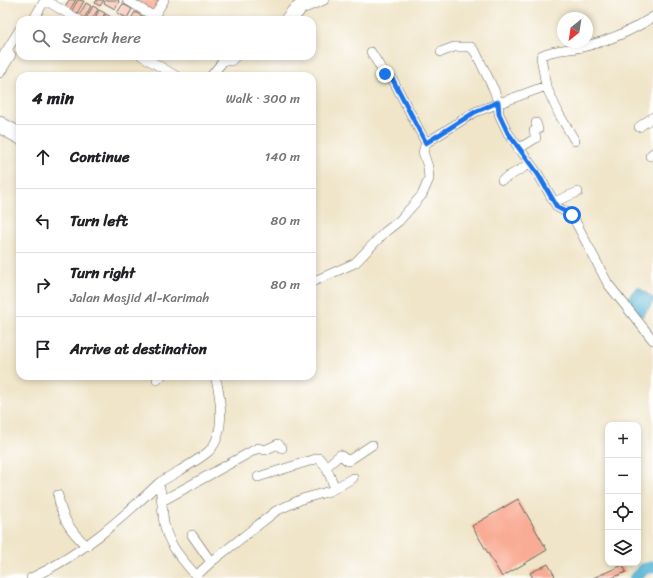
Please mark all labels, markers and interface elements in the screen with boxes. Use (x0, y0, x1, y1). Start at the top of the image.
north arrow (557, 12, 593, 48)
search box (16, 16, 316, 60)
text: Search here (62, 25, 141, 51)
icon: search (30, 27, 52, 49)
route end (376, 65, 394, 83)
text: 4 min (32, 83, 74, 113)
text: Walk · 300 m (226, 87, 300, 110)
text: Continue (70, 144, 130, 170)
text: 140 m (265, 145, 300, 168)
icon: ahead (32, 146, 54, 168)
route start (563, 206, 581, 224)
text: Turn left (70, 208, 128, 234)
text: 80 m (271, 209, 300, 232)
icon: left (32, 210, 54, 232)
text: Turn right (70, 260, 135, 286)
text: 80 m (271, 273, 300, 296)
icon: right (32, 274, 54, 296)
text: Jalan Masjid Al-Karimah (70, 286, 209, 309)
text: Arrive at destination (70, 336, 207, 362)
icon: arrive (32, 338, 54, 360)
map controls (605, 422, 641, 566)
button: + (605, 422, 641, 458)
button: − (605, 458, 641, 494)
button: locate (605, 494, 641, 530)
button: layers (605, 530, 641, 566)

